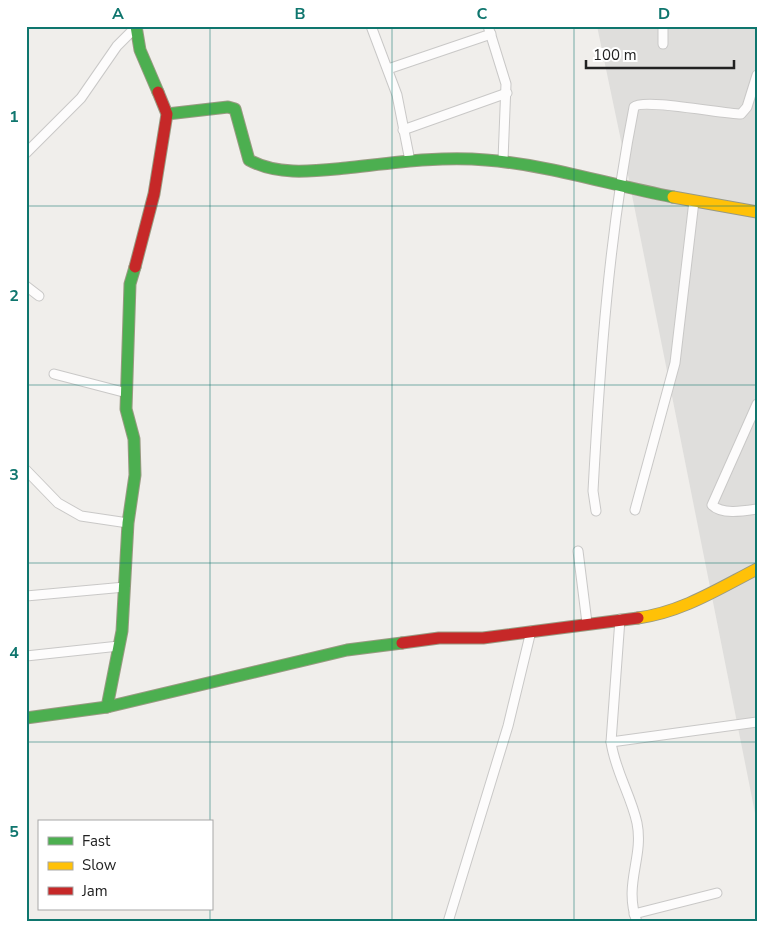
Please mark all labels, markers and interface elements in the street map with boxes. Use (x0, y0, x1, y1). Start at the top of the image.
text: A (112, 3, 124, 25)
text: B (294, 3, 306, 25)
text: C (477, 3, 488, 25)
text: D (658, 3, 670, 25)
scale bar (586, 38, 733, 70)
text: 100 m (593, 45, 637, 65)
text: 1 (9, 106, 19, 128)
text: 2 (9, 285, 19, 307)
text: 3 (9, 464, 19, 486)
text: 4 (9, 642, 19, 664)
legend (38, 820, 212, 910)
text: 5 (9, 821, 19, 843)
text: Fast (82, 831, 111, 851)
text: Slow (82, 855, 117, 875)
text: Jam (81, 881, 108, 901)

